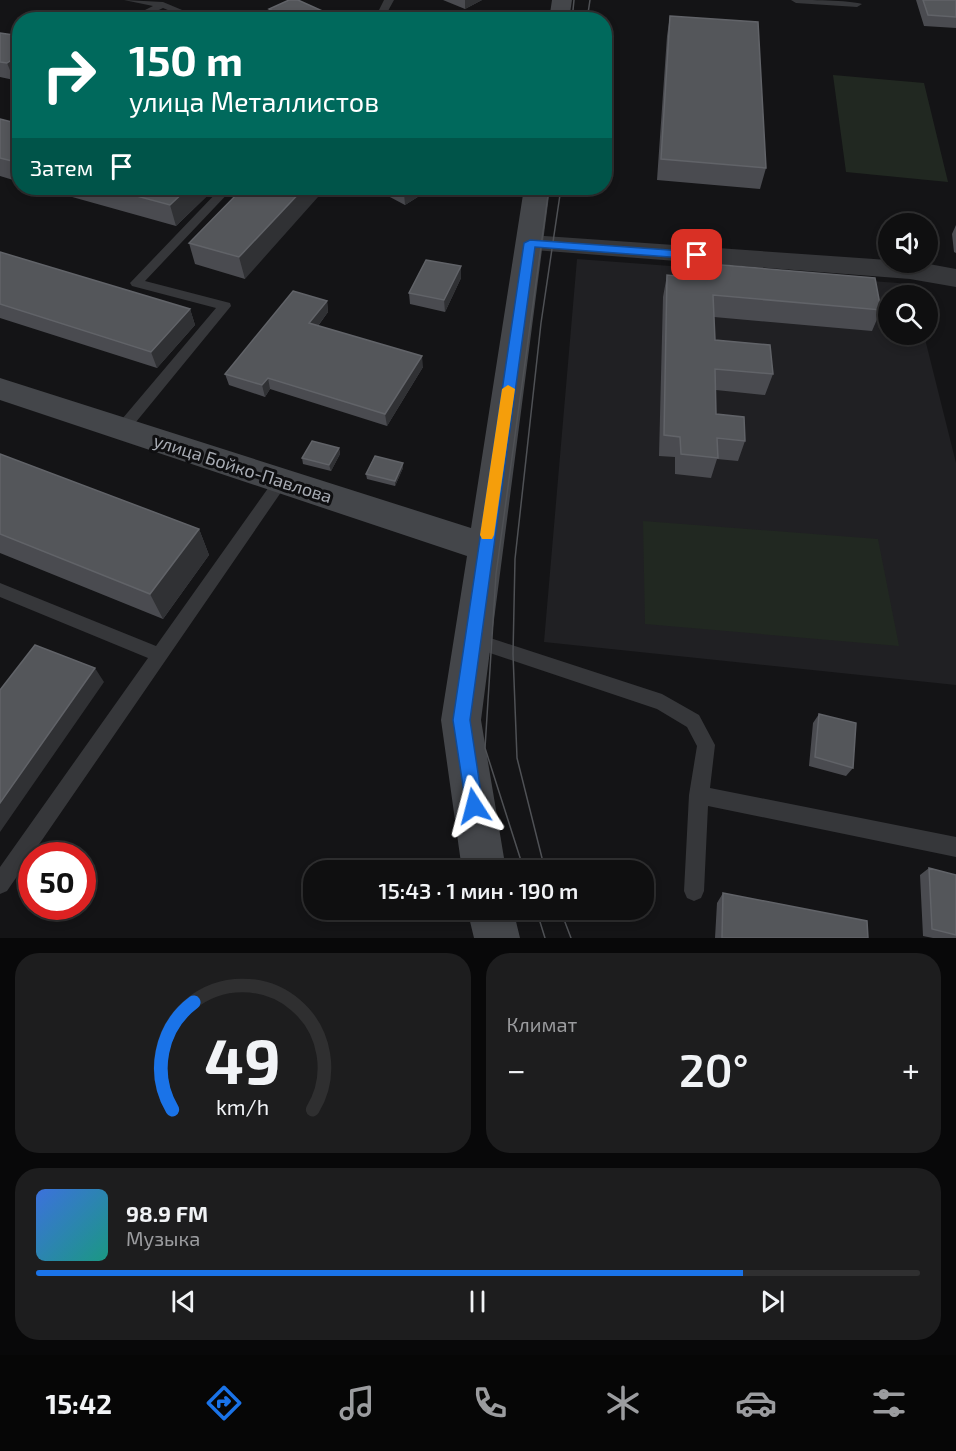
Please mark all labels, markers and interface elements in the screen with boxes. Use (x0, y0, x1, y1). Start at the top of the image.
text: 150 m (129, 34, 243, 84)
icon: right (30, 36, 108, 114)
text: улица Металлистов (129, 85, 379, 117)
icon: arrive (105, 150, 138, 183)
text: Затем (30, 154, 93, 180)
map controls (878, 213, 938, 345)
button: sound (878, 213, 938, 273)
pin (671, 229, 722, 280)
icon: arrive (680, 238, 713, 271)
button: search (878, 285, 938, 345)
street label: улица Бойко-Павлова (151, 429, 335, 507)
position arrow (442, 774, 506, 838)
speed limit sign: 50 (18, 842, 96, 920)
text: 15:43 · 1 мин · 190 m (379, 877, 578, 903)
text: Климат (507, 1012, 577, 1036)
text: 49 (204, 1022, 281, 1097)
text: 20° (679, 1042, 749, 1096)
text: − (507, 1049, 526, 1089)
text: + (902, 1049, 920, 1089)
text: km/h (216, 1094, 269, 1119)
text: 98.9 FM (126, 1200, 208, 1226)
text: Музыка (126, 1226, 200, 1250)
icon: previous (167, 1285, 200, 1318)
icon: pause (461, 1285, 494, 1318)
icon: next (756, 1285, 789, 1318)
icon: directions (203, 1382, 245, 1424)
icon: music (336, 1382, 378, 1424)
icon: phone (469, 1382, 511, 1424)
icon: climate (602, 1382, 644, 1424)
icon: car (735, 1382, 777, 1424)
icon: filters (868, 1382, 910, 1424)
text: 15:42 (46, 1387, 112, 1419)

